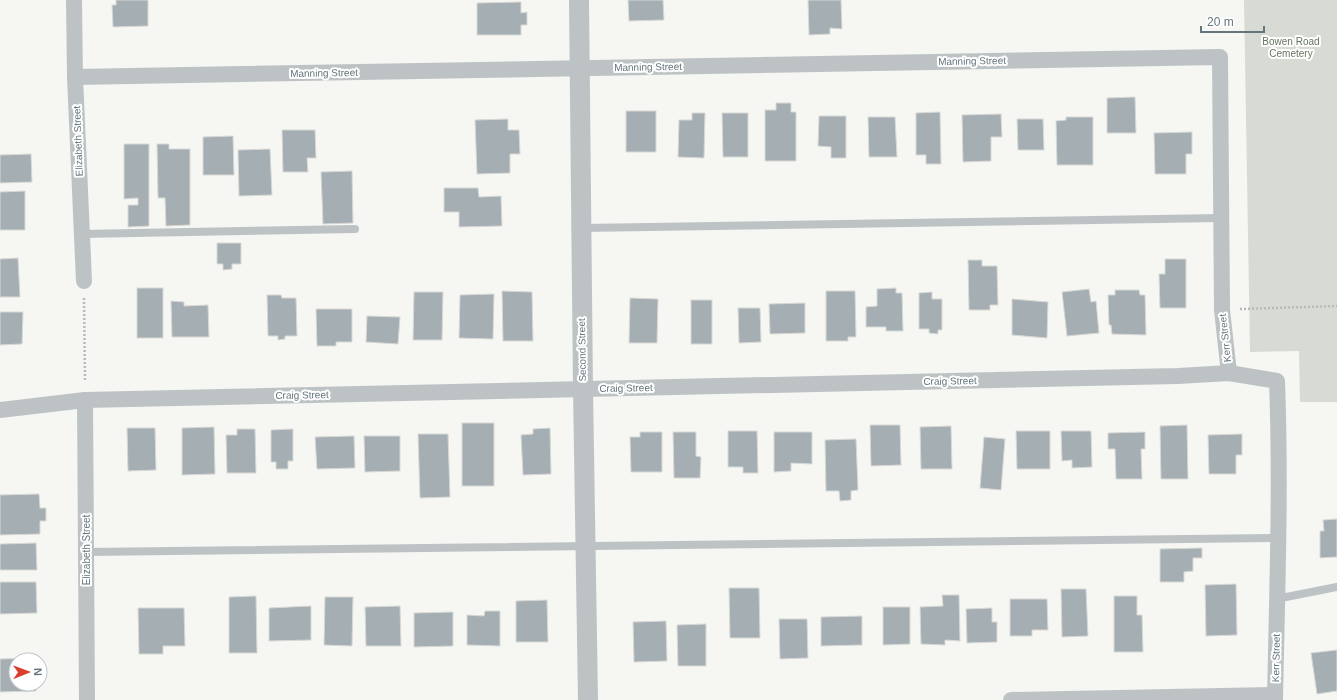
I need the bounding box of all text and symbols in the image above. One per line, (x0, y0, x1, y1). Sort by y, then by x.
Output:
scale bar (1201, 8, 1264, 34)
text: 20 m (1207, 15, 1234, 29)
park label: Bowen Road Cemetery (1262, 36, 1320, 59)
street label: Manning Street (938, 55, 1006, 67)
street label: Manning Street (614, 61, 682, 73)
street label: Manning Street (290, 67, 358, 79)
street label: Elizabeth Street (71, 105, 85, 176)
street label: Kerr Street (1217, 313, 1233, 363)
street label: Second Street (576, 318, 588, 382)
street label: Craig Street (923, 375, 977, 387)
street label: Craig Street (599, 382, 653, 394)
street label: Craig Street (275, 389, 329, 401)
street label: Elizabeth Street (81, 514, 92, 585)
street label: Kerr Street (1270, 634, 1282, 682)
north arrow (8, 652, 48, 692)
text: N (32, 668, 44, 676)

